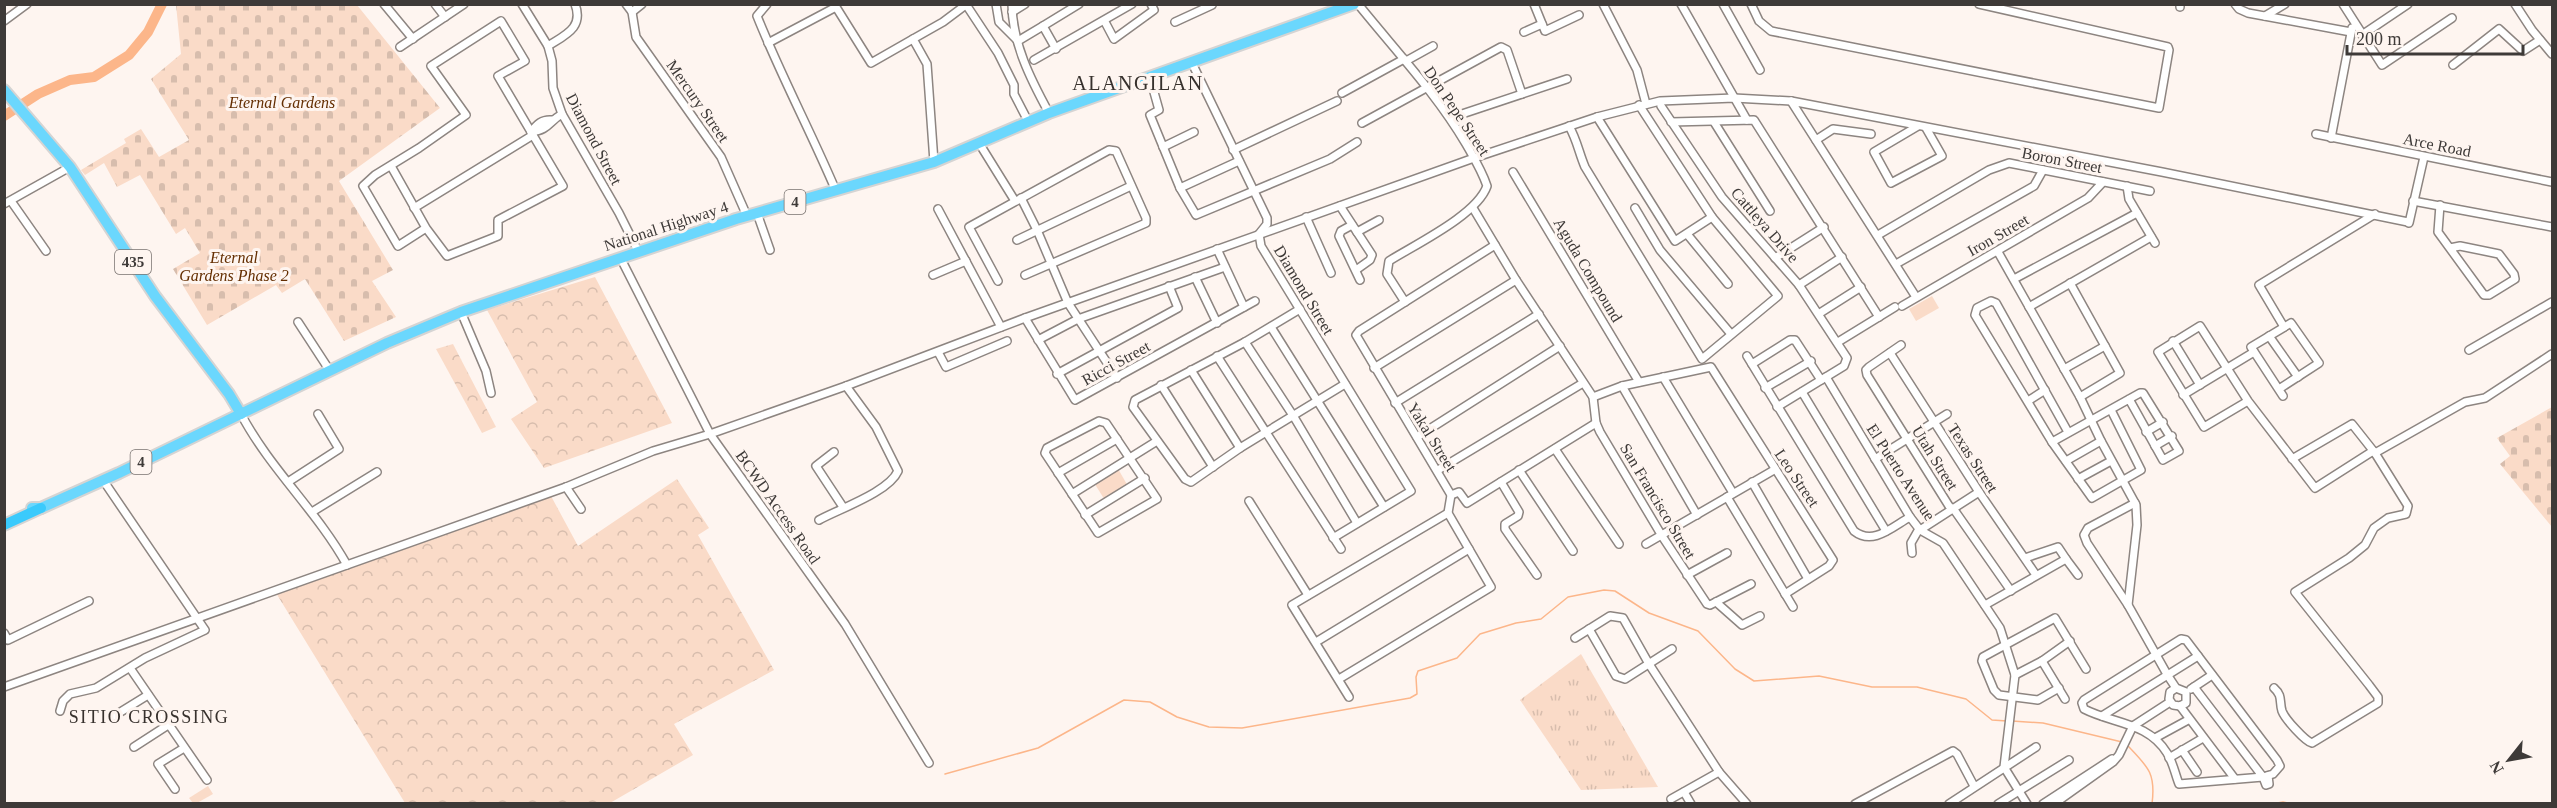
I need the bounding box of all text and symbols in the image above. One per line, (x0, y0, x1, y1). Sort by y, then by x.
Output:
scale bar (2347, 18, 2522, 56)
text: 200 m (2356, 29, 2402, 49)
street label: Mercury Street (663, 57, 733, 146)
street label: Don Pepe Street (1420, 63, 1493, 160)
district label: ALANGILAN (1072, 72, 1204, 94)
street label: Diamond Street (563, 90, 625, 188)
park label: Eternal Gardens (228, 94, 335, 111)
street label: Arce Road (2402, 130, 2472, 160)
street label: Boron Street (2020, 144, 2104, 176)
street label: Cattleya Drive (1727, 184, 1802, 267)
road number: 4 (784, 190, 806, 214)
street label: National Highway 4 (602, 198, 731, 255)
street label: Iron Street (1964, 210, 2032, 259)
street label: Aguda Compound (1550, 215, 1626, 325)
street label: Diamond Street (1271, 242, 1338, 338)
park label: Eternal Gardens Phase 2 (179, 249, 289, 284)
road number: 435 (115, 250, 151, 274)
street label: Ricci Street (1079, 337, 1153, 389)
street label: Yakal Street (1404, 399, 1460, 475)
street label: Texas Street (1945, 420, 2002, 496)
street label: El Puerto Avenue (1863, 421, 1939, 523)
street label: Utah Street (1909, 423, 1962, 494)
street label: San Francisco Street (1617, 440, 1699, 562)
street label: Leo Street (1771, 446, 1823, 511)
street label: BCWD Access Road (733, 447, 823, 567)
road number: 4 (130, 450, 152, 474)
district label: SITIO CROSSING (69, 707, 229, 727)
north arrow (2479, 730, 2539, 790)
text: N (2486, 758, 2507, 777)

